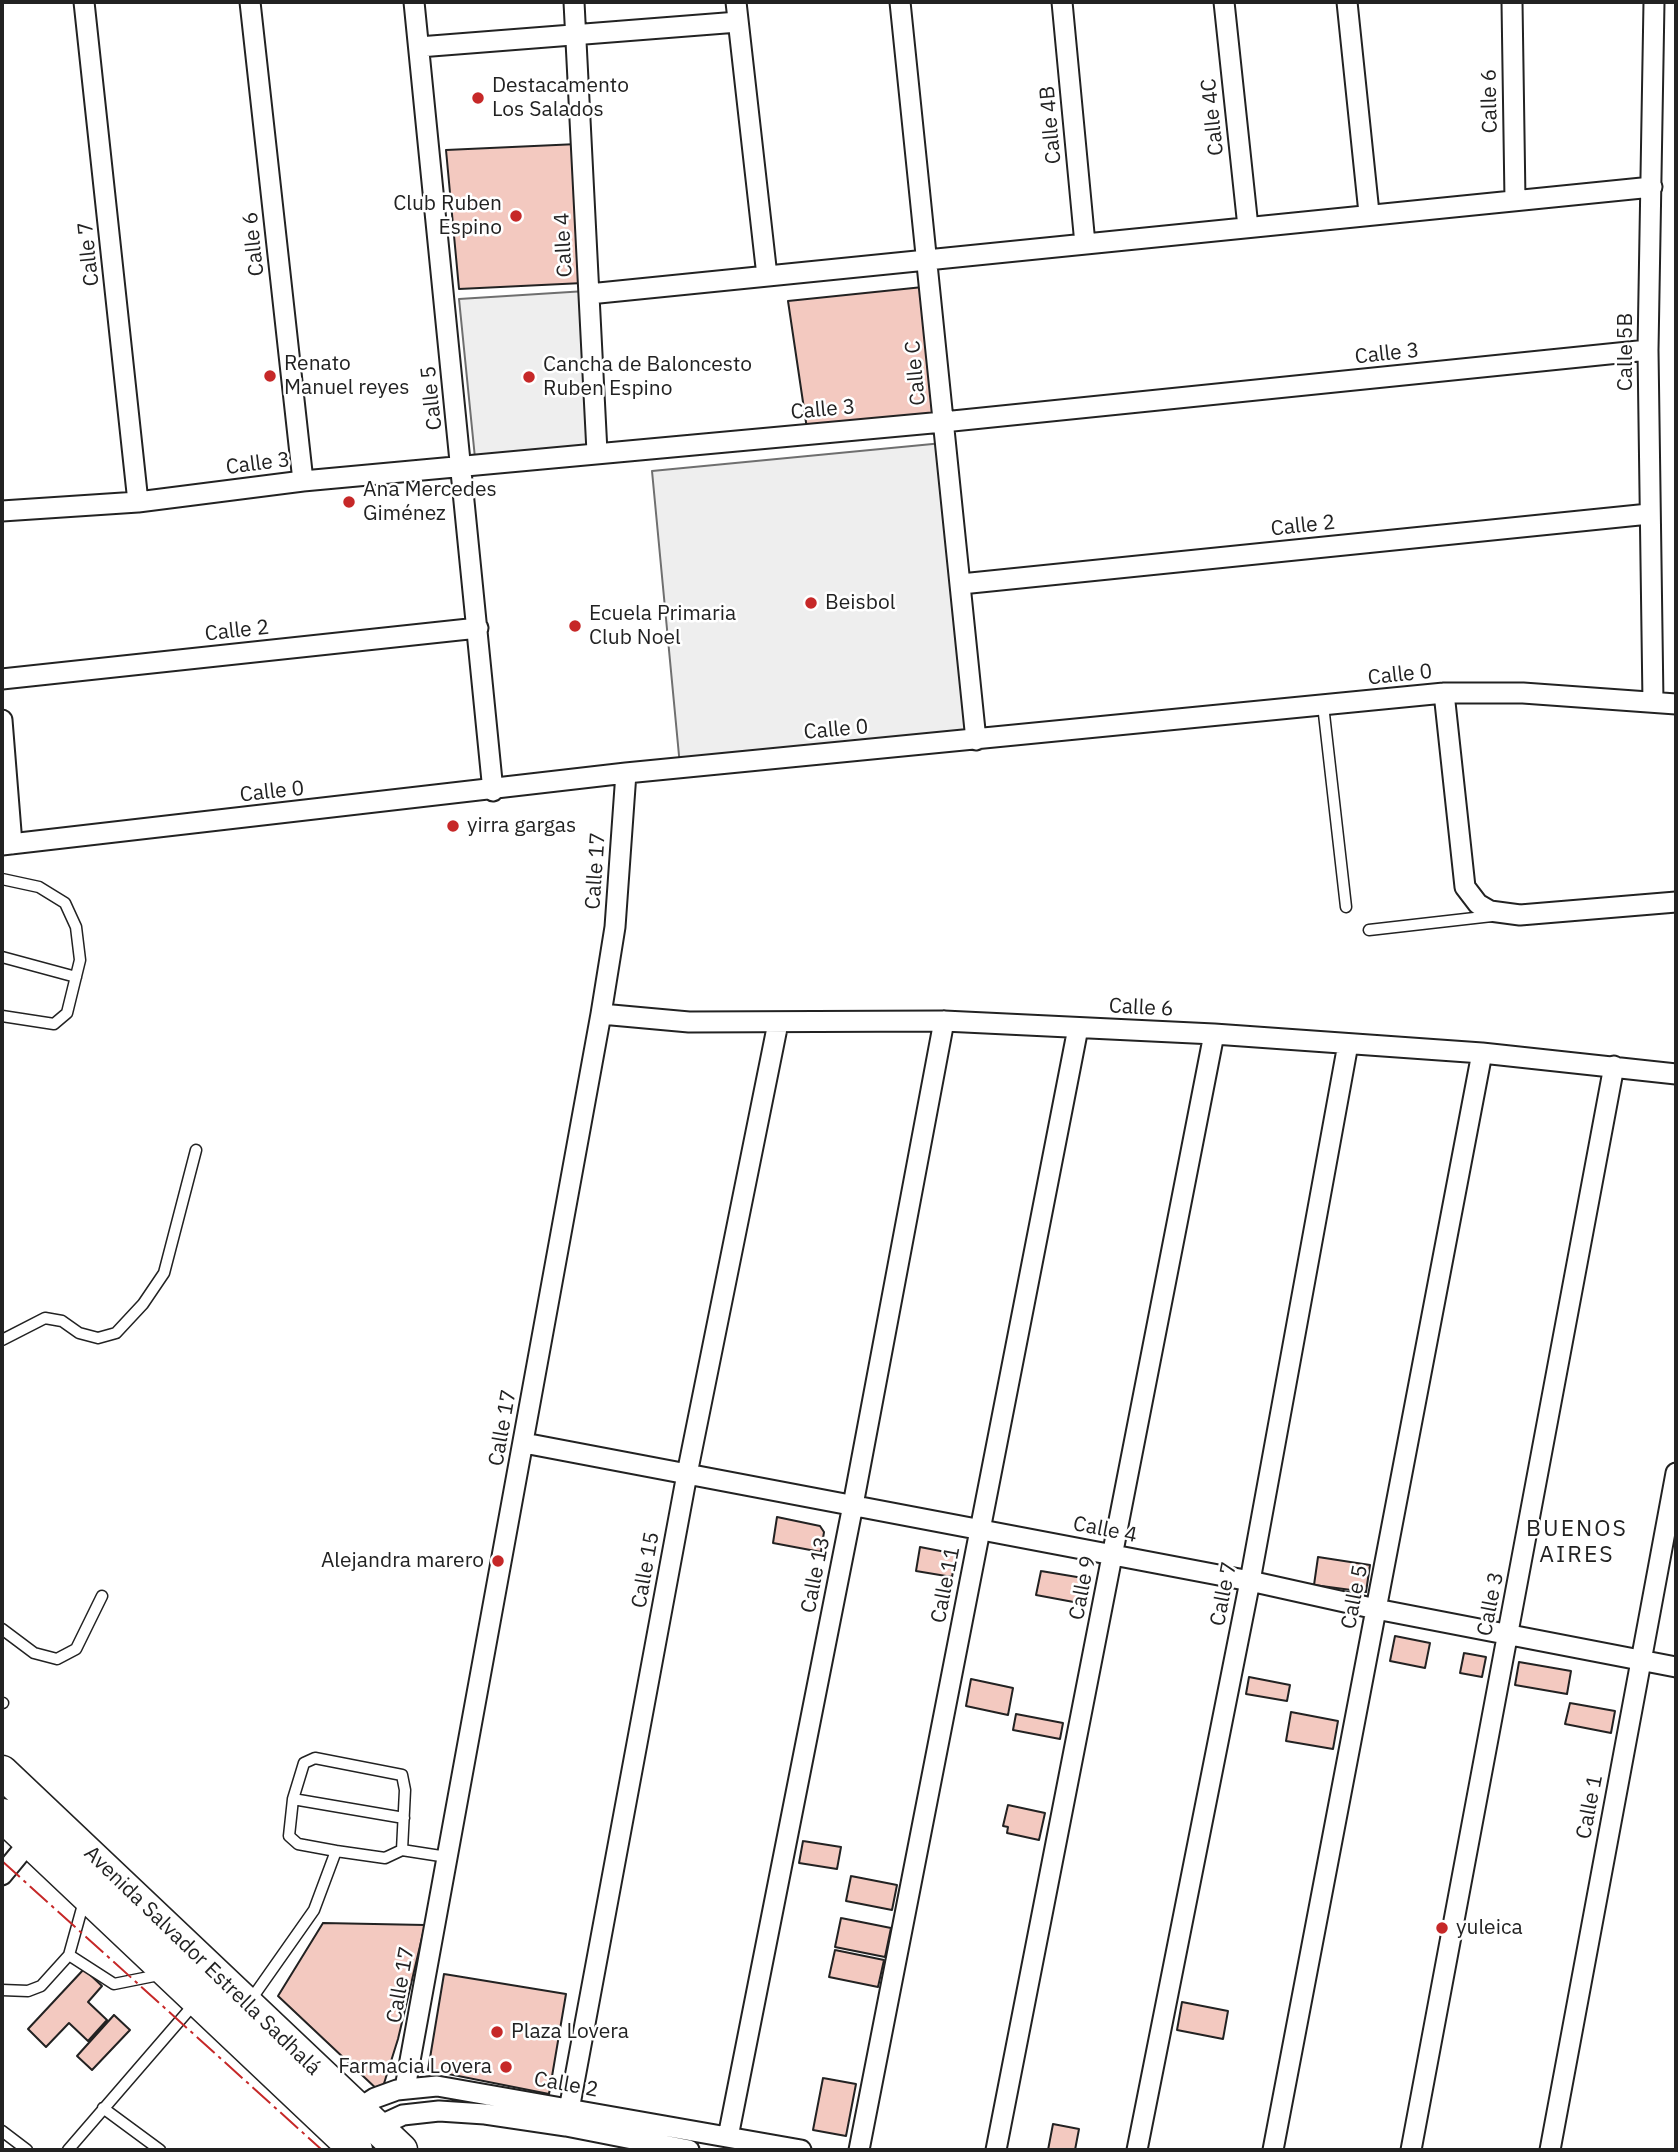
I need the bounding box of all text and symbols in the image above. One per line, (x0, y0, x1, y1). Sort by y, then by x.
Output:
street label: Calle 6 (1477, 68, 1503, 134)
place label: Destacamento Los Salados (492, 73, 629, 123)
street label: Calle 4C (1196, 77, 1230, 157)
street label: Calle 4B (1035, 85, 1067, 165)
marker: Destacamento Los Salados (470, 90, 486, 106)
place label: Club Ruben Espino (393, 191, 502, 241)
marker: Club Ruben Espino (508, 208, 524, 224)
street label: Calle 6 (238, 211, 270, 277)
street label: Calle 4 (550, 212, 578, 278)
street label: Calle 7 (73, 221, 105, 287)
street label: Calle 5B (1613, 313, 1639, 391)
street label: Calle 3 (1354, 338, 1420, 370)
street label: Calle C (901, 339, 931, 407)
place label: Renato Manuel reyes (284, 351, 409, 401)
place label: Cancha de Baloncesto Ruben Espino (543, 352, 752, 402)
street label: Calle 5 (416, 365, 448, 431)
marker: Renato Manuel reyes (262, 368, 278, 384)
marker: Cancha de Baloncesto Ruben Espino (521, 369, 537, 385)
street label: Calle 3 (790, 395, 856, 425)
street label: Calle 3 (224, 448, 292, 480)
place label: Ana Mercedes Giménez (363, 477, 497, 527)
marker: Ana Mercedes Giménez (341, 494, 357, 510)
street label: Calle 2 (1270, 510, 1336, 542)
place label: Beisbol (825, 590, 895, 616)
marker: Beisbol (803, 595, 819, 611)
place label: Ecuela Primaria Club Noel (589, 601, 736, 651)
street label: Calle 2 (204, 615, 270, 647)
marker: Ecuela Primaria Club Noel (567, 618, 583, 634)
street label: Calle 0 (1367, 659, 1433, 691)
street label: Calle 0 (803, 715, 869, 745)
street label: Calle 0 (239, 776, 305, 808)
place label: yirra gargas (467, 813, 576, 839)
marker: yirra gargas (445, 818, 461, 834)
street label: Calle 17 (581, 832, 611, 910)
street label: Calle 6 (1108, 994, 1174, 1022)
street label: Calle 17 (484, 1388, 522, 1468)
street label: Calle 4 (1071, 1511, 1139, 1549)
district label: BUENOS AIRES (1527, 1515, 1627, 1569)
street label: Calle 15 (627, 1530, 665, 1610)
street label: Calle 13 (796, 1535, 836, 1615)
street label: Calle 11 (926, 1545, 966, 1625)
place label: Alejandra marero (321, 1548, 484, 1574)
marker: Alejandra marero (490, 1553, 506, 1569)
street label: Calle 9 (1064, 1554, 1102, 1622)
street label: Calle 7 (1205, 1560, 1243, 1628)
street label: Calle 5 (1336, 1563, 1374, 1631)
street label: Calle 3 (1472, 1570, 1510, 1638)
street label: Calle 1 (1571, 1773, 1609, 1841)
street label: Avenida Salvador Estrella Sadhalá (78, 1841, 326, 2081)
place label: yuleica (1456, 1915, 1523, 1941)
marker: yuleica (1434, 1920, 1450, 1936)
street label: Calle 17 (382, 1945, 420, 2025)
place label: Plaza Lovera (511, 2019, 629, 2045)
marker: Plaza Lovera (489, 2024, 505, 2040)
place label: Farmacia Lovera (338, 2054, 492, 2080)
marker: Farmacia Lovera (498, 2059, 514, 2075)
street label: Calle 2 (532, 2067, 600, 2103)

